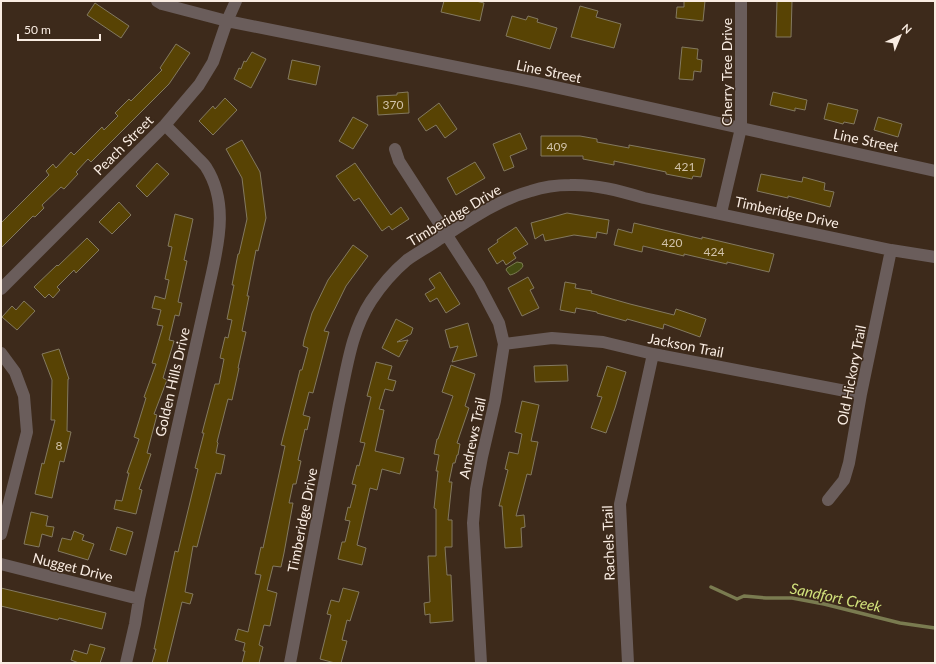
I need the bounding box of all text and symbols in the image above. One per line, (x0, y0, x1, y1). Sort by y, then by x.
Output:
scale bar (18, 16, 100, 42)
north arrow (880, 16, 920, 56)
street label: Cherry Tree Drive (718, 18, 735, 126)
text: N (900, 21, 915, 36)
text: 50 m (24, 22, 51, 37)
street label: Line Street (515, 56, 583, 86)
house number: 370 (383, 97, 403, 112)
street label: Peach Street (90, 112, 156, 178)
street label: Line Street (832, 125, 900, 155)
house number: 409 (547, 139, 567, 154)
house number: 421 (675, 159, 695, 174)
street label: Timberidge Drive (404, 180, 504, 250)
street label: Timberidge Drive (733, 193, 841, 231)
house number: 420 (662, 235, 682, 250)
house number: 424 (704, 244, 724, 259)
street label: Old Hickory Trail (833, 324, 869, 426)
street label: Golden Hills Drive (151, 326, 193, 438)
street label: Jackson Trail (647, 329, 725, 361)
street label: Andrews Trail (455, 396, 489, 480)
house number: 8 (56, 438, 63, 453)
street label: Timberidge Drive (284, 466, 320, 574)
street label: Rachels Trail (598, 505, 618, 581)
street label: Nugget Drive (31, 549, 115, 585)
water label: Sandfort Creek (789, 579, 884, 616)

